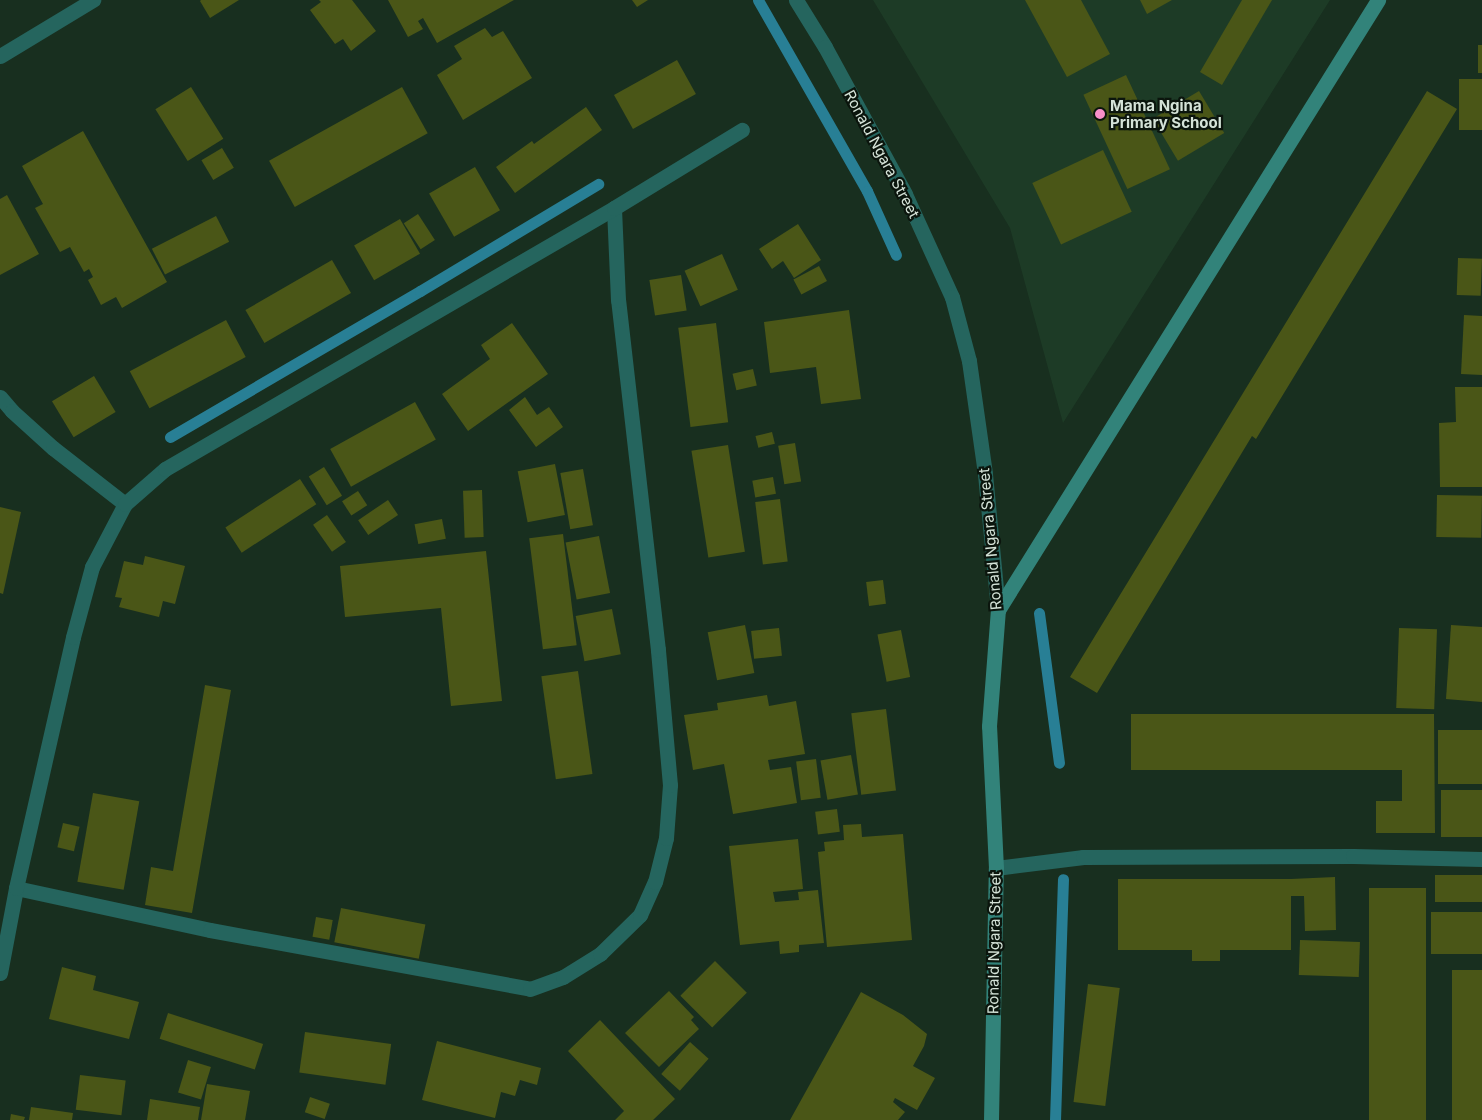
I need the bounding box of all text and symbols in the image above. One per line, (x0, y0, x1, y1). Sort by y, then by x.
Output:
street label: Ronald Ngara Street (841, 87, 923, 221)
place label: Mama Ngina Primary School (1110, 96, 1222, 131)
marker: Mama Ngina Primary School (1094, 108, 1106, 120)
street label: Ronald Ngara Street (975, 467, 1005, 611)
street label: Ronald Ngara Street (984, 872, 1004, 1014)

